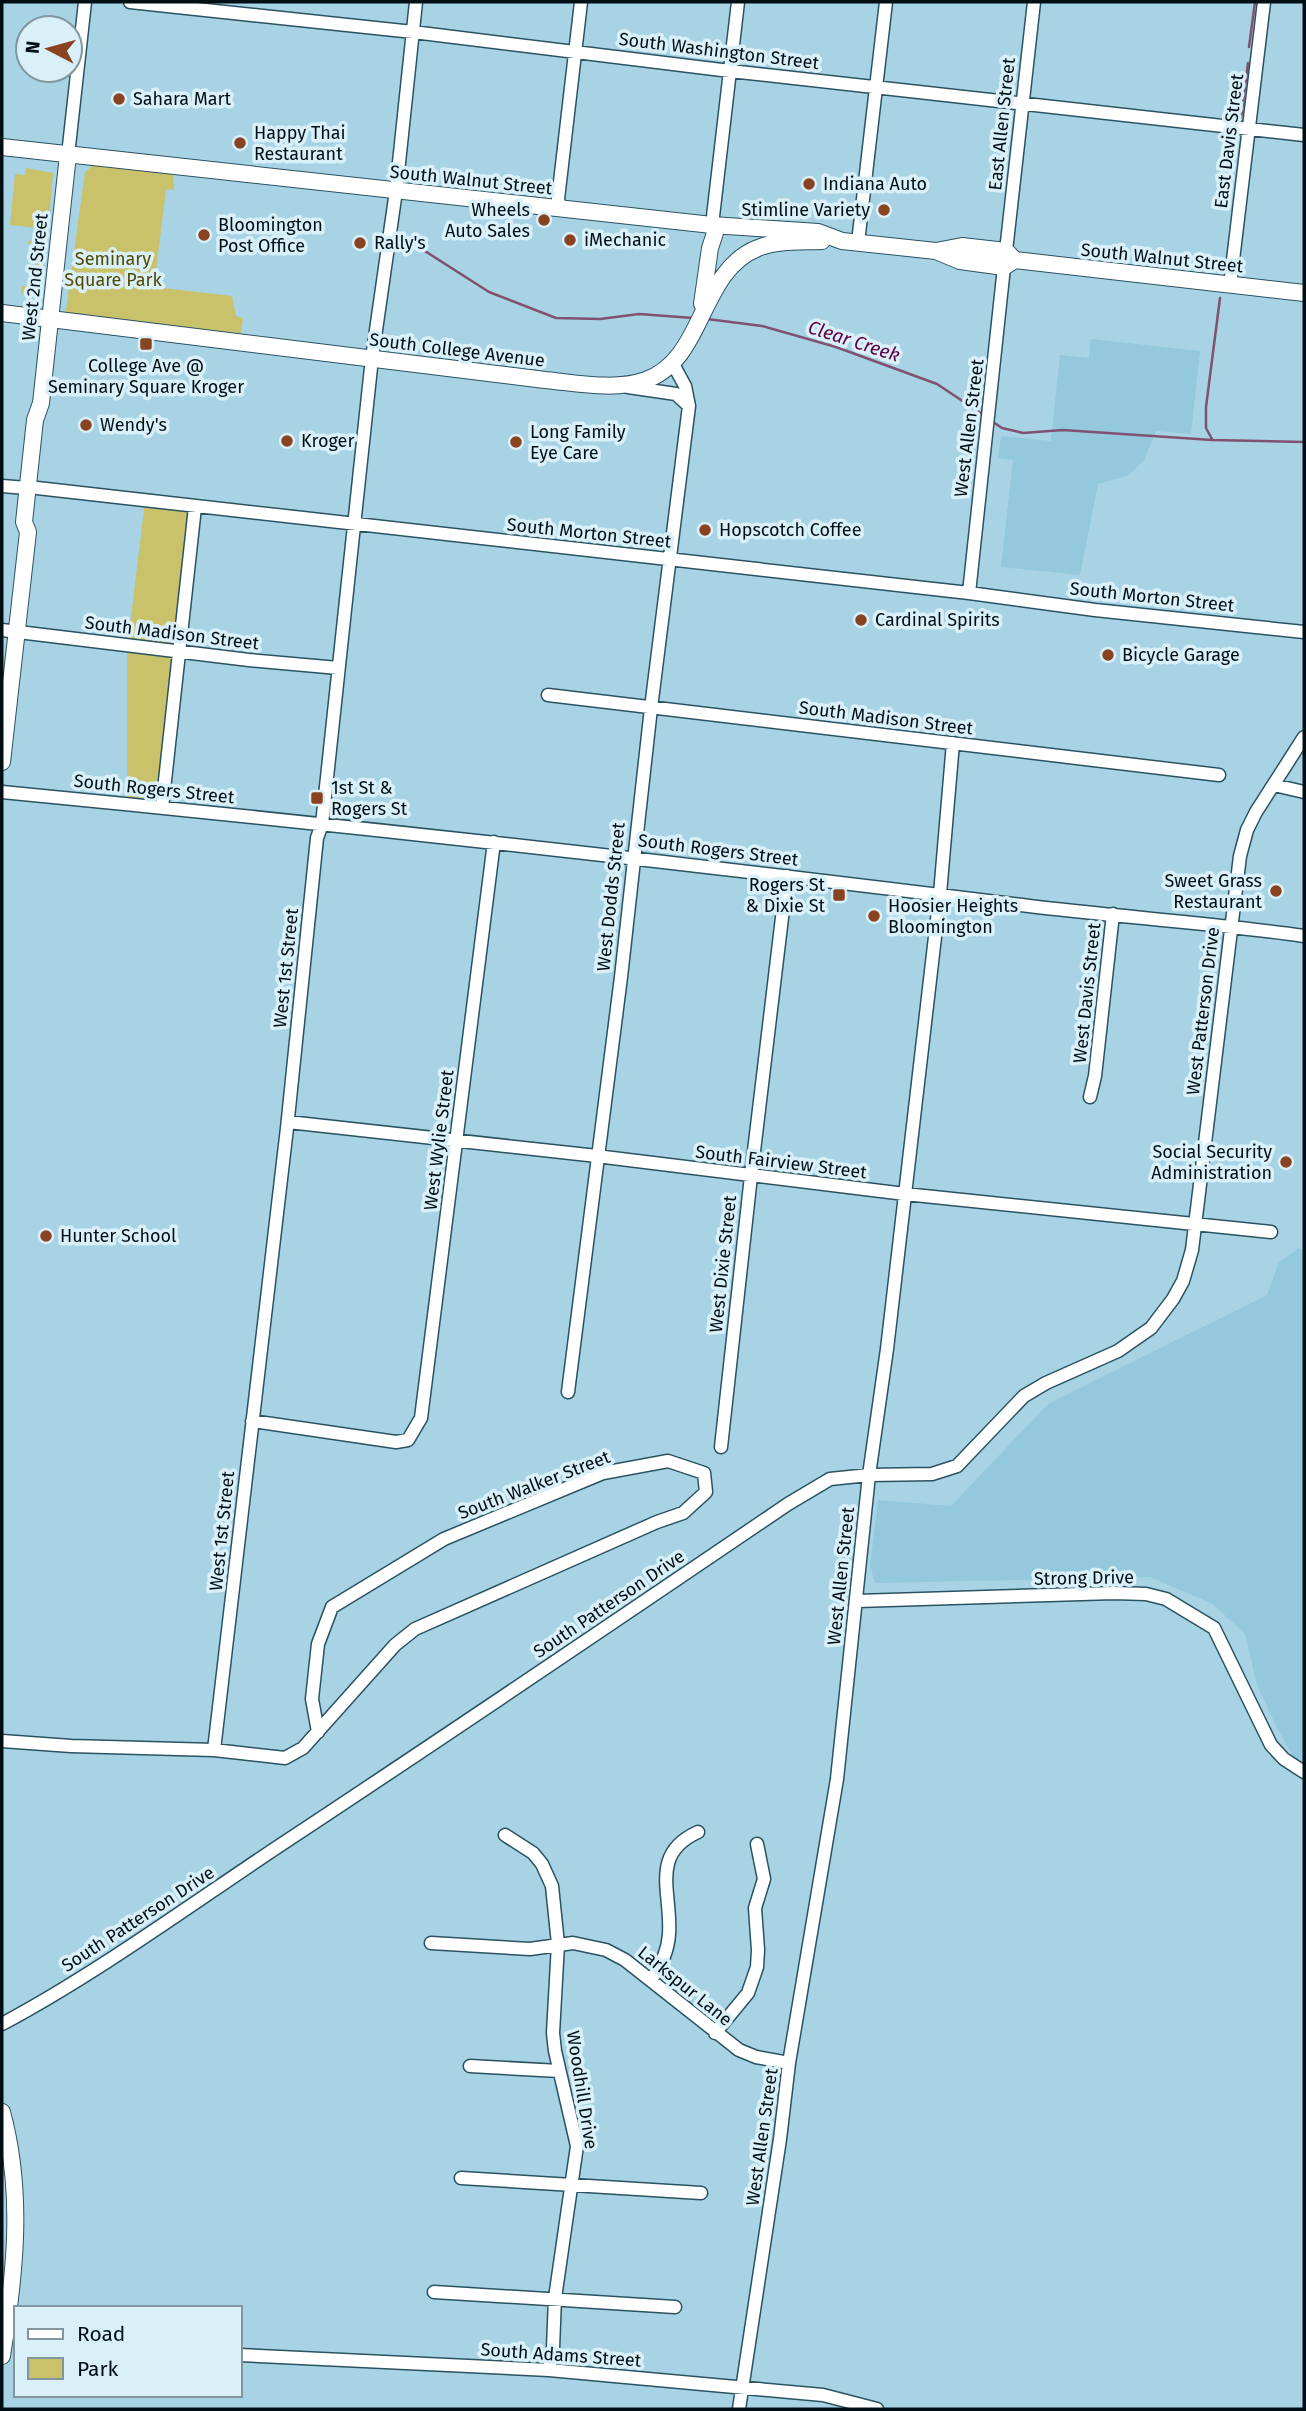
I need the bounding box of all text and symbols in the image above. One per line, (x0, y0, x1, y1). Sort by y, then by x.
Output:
north arrow (14, 14, 84, 84)
street label: South Washington Street (618, 28, 821, 74)
text: N (20, 40, 45, 55)
street label: East Allen Street (984, 56, 1020, 192)
street label: East Davis Street (1210, 72, 1248, 210)
place label: Sahara Mart (133, 88, 232, 110)
marker: Sahara Mart (111, 91, 127, 107)
place label: Happy Thai Restaurant (254, 122, 346, 165)
marker: Happy Thai Restaurant (232, 135, 248, 151)
street label: South Walnut Street (389, 161, 554, 200)
place label: Indiana Auto (823, 173, 927, 195)
marker: Indiana Auto (801, 176, 817, 192)
place label: Wheels Auto Sales (445, 199, 530, 242)
place label: Stimline Variety (742, 199, 870, 221)
marker: Stimline Variety (876, 202, 892, 218)
street label: West 2nd Street (17, 212, 53, 342)
marker: Wheels Auto Sales (536, 212, 552, 228)
place label: Bloomington Post Office (218, 214, 323, 257)
marker: Bloomington Post Office (196, 227, 212, 243)
place label: iMechanic (584, 229, 666, 251)
place label: Rally's (374, 232, 426, 254)
marker: iMechanic (562, 232, 578, 248)
marker: Rally's (352, 235, 368, 251)
street label: South Walnut Street (1080, 239, 1245, 278)
park label: Seminary Square Park (64, 248, 162, 291)
water label: Clear Creek (805, 315, 903, 367)
street label: South College Avenue (368, 328, 546, 372)
marker: College Ave @ Seminary Square Kroger (138, 336, 154, 352)
place label: College Ave @ Seminary Square Kroger (48, 355, 244, 398)
street label: West Allen Street (950, 357, 988, 498)
place label: Wendy's (100, 414, 167, 436)
marker: Wendy's (78, 417, 94, 433)
place label: Long Family Eye Care (530, 421, 626, 464)
place label: Kroger (301, 430, 354, 452)
marker: Kroger (279, 433, 295, 449)
marker: Long Family Eye Care (508, 434, 524, 450)
street label: South Morton Street (506, 513, 673, 553)
place label: Hopscotch Coffee (719, 519, 862, 541)
marker: Hopscotch Coffee (697, 522, 713, 538)
street label: South Morton Street (1069, 577, 1236, 617)
place label: Cardinal Spirits (875, 609, 1000, 631)
street label: South Madison Street (84, 611, 261, 655)
marker: Cardinal Spirits (853, 612, 869, 628)
place label: Bicycle Garage (1122, 644, 1240, 666)
marker: Bicycle Garage (1100, 647, 1116, 663)
street label: South Madison Street (798, 696, 975, 740)
street label: South Rogers Street (73, 770, 236, 808)
place label: 1st St & Rogers St (331, 777, 408, 820)
marker: 1st St & Rogers St (309, 790, 325, 806)
street label: West Dodds Street (592, 821, 630, 973)
street label: South Rogers Street (637, 829, 800, 871)
place label: Sweet Grass Restaurant (1164, 870, 1262, 913)
place label: Rogers St & Dixie St (746, 874, 825, 917)
marker: Sweet Grass Restaurant (1268, 883, 1284, 899)
marker: Rogers St & Dixie St (831, 887, 847, 903)
place label: Hoosier Heights Bloomington (888, 895, 1018, 938)
street label: West 1st Street (269, 906, 303, 1029)
marker: Hoosier Heights Bloomington (866, 908, 882, 924)
street label: West Davis Street (1069, 921, 1105, 1064)
street label: West Patterson Drive (1182, 926, 1224, 1096)
street label: West Wylie Street (419, 1068, 459, 1212)
street label: South Fairview Street (694, 1141, 868, 1183)
place label: Social Security Administration (1151, 1141, 1272, 1184)
marker: Social Security Administration (1278, 1154, 1294, 1170)
street label: West Dixie Street (705, 1194, 741, 1334)
place label: Hunter School (60, 1225, 176, 1247)
marker: Hunter School (38, 1228, 54, 1244)
street label: South Walker Street (455, 1446, 614, 1524)
street label: West 1st Street (205, 1469, 239, 1592)
street label: West Allen Street (823, 1505, 859, 1646)
street label: South Patterson Drive (529, 1545, 689, 1663)
street label: Strong Drive (1034, 1566, 1134, 1590)
street label: South Patterson Drive (58, 1861, 218, 1977)
street label: Larkspur Lane (633, 1941, 737, 2031)
street label: Woodhill Drive (562, 2029, 602, 2151)
street label: West Allen Street (741, 2066, 783, 2207)
legend (14, 2306, 242, 2397)
text: Road (77, 2321, 125, 2347)
street label: South Adams Street (480, 2338, 643, 2372)
text: Park (77, 2356, 119, 2382)

